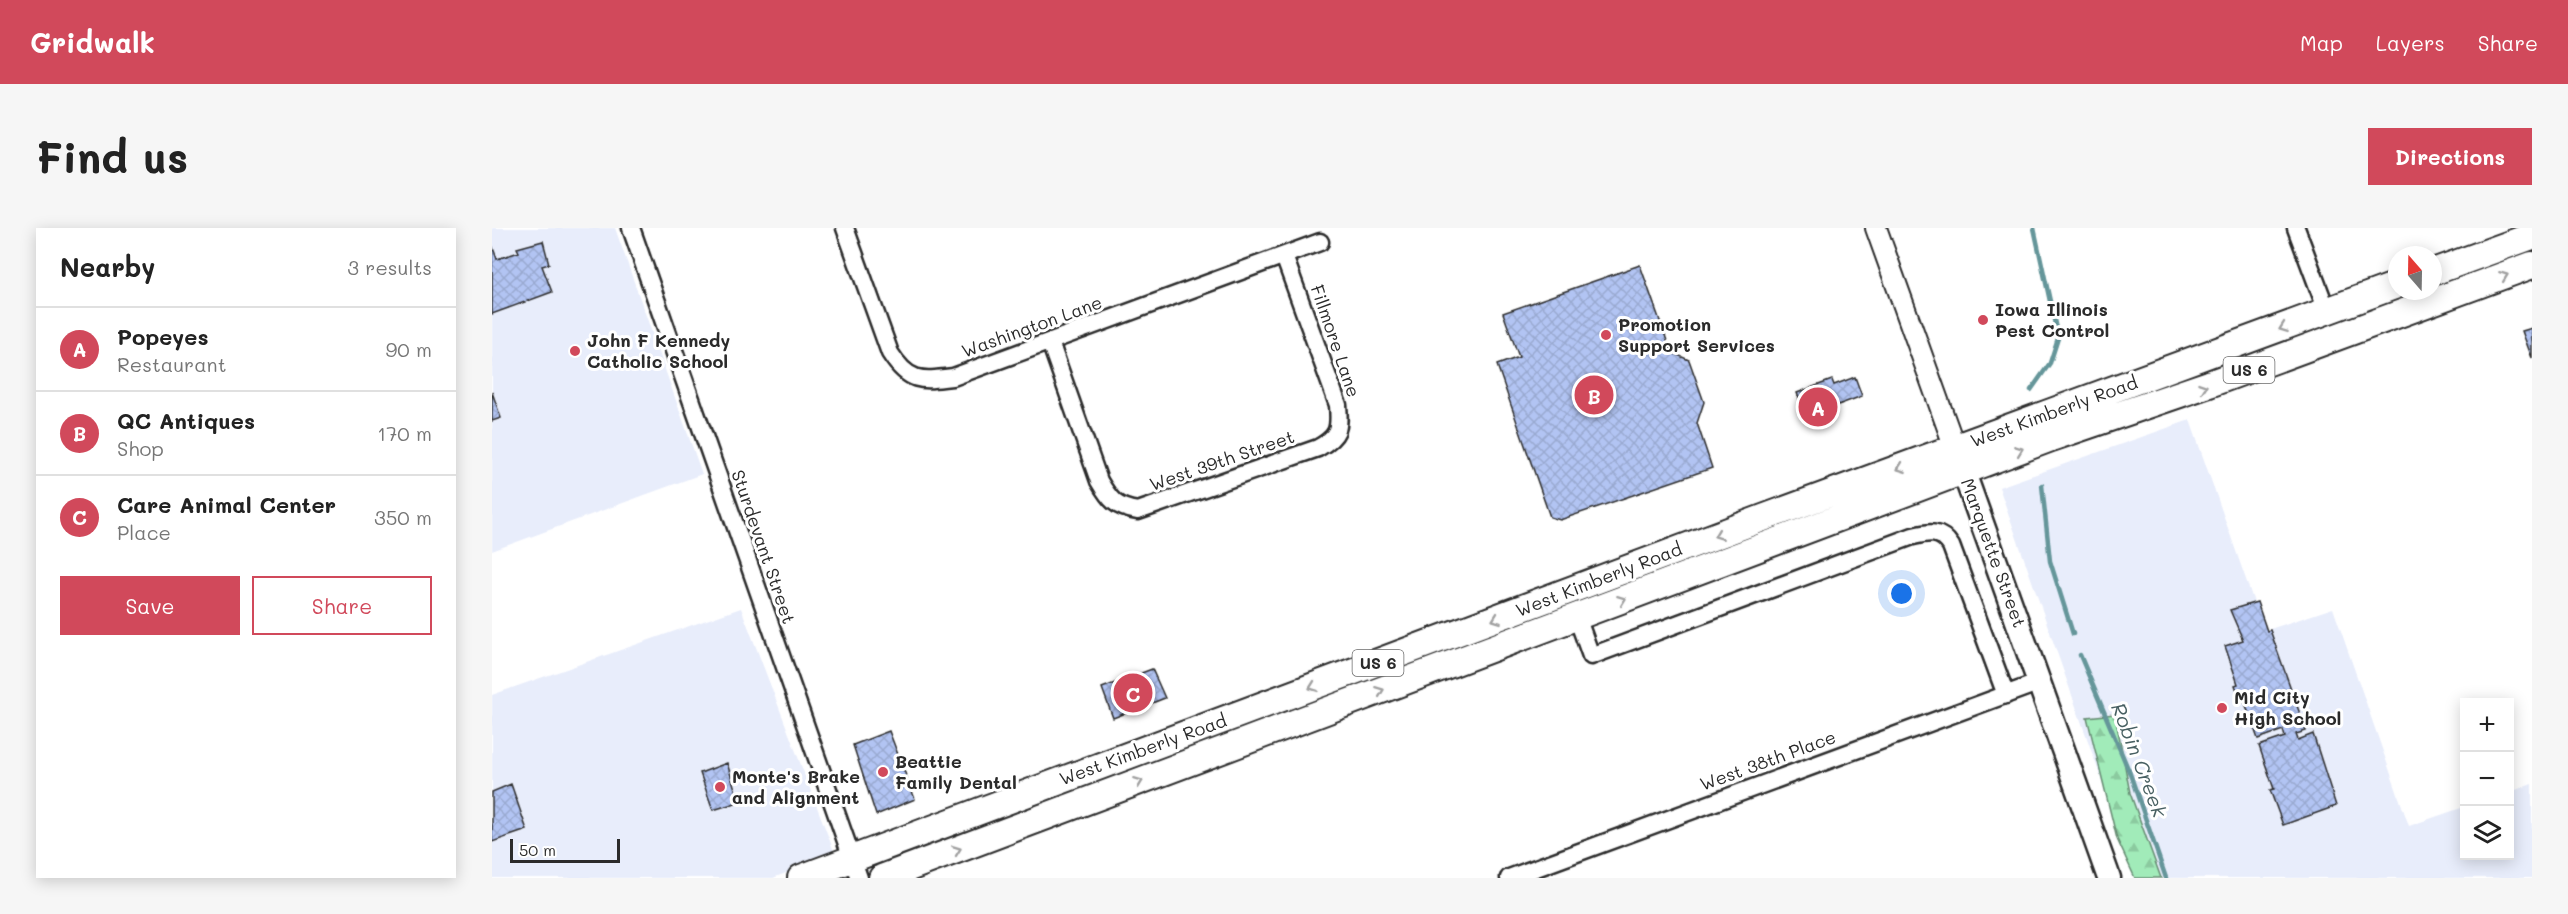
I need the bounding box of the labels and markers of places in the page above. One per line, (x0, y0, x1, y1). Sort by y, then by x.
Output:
place label: Iowa Illinois Pest Control (1995, 297, 2109, 342)
place label: Promotion Support Services (1618, 312, 1775, 357)
marker: Iowa Illinois Pest Control (1976, 313, 1990, 327)
place label: John F Kennedy Catholic School (587, 328, 730, 373)
marker: Promotion Support Services (1599, 328, 1613, 342)
marker: John F Kennedy Catholic School (568, 344, 582, 358)
pin: B (1574, 372, 1614, 418)
pin: A (1798, 384, 1838, 429)
pin: C (1114, 670, 1152, 716)
place label: Mid City High School (2234, 685, 2341, 730)
marker: Mid City High School (2215, 701, 2229, 715)
place label: Beattie Family Dental (895, 749, 1017, 794)
place label: Monte's Brake and Alignment (732, 764, 860, 809)
marker: Beattie Family Dental (876, 765, 890, 779)
marker: Monte's Brake and Alignment (713, 780, 727, 794)

